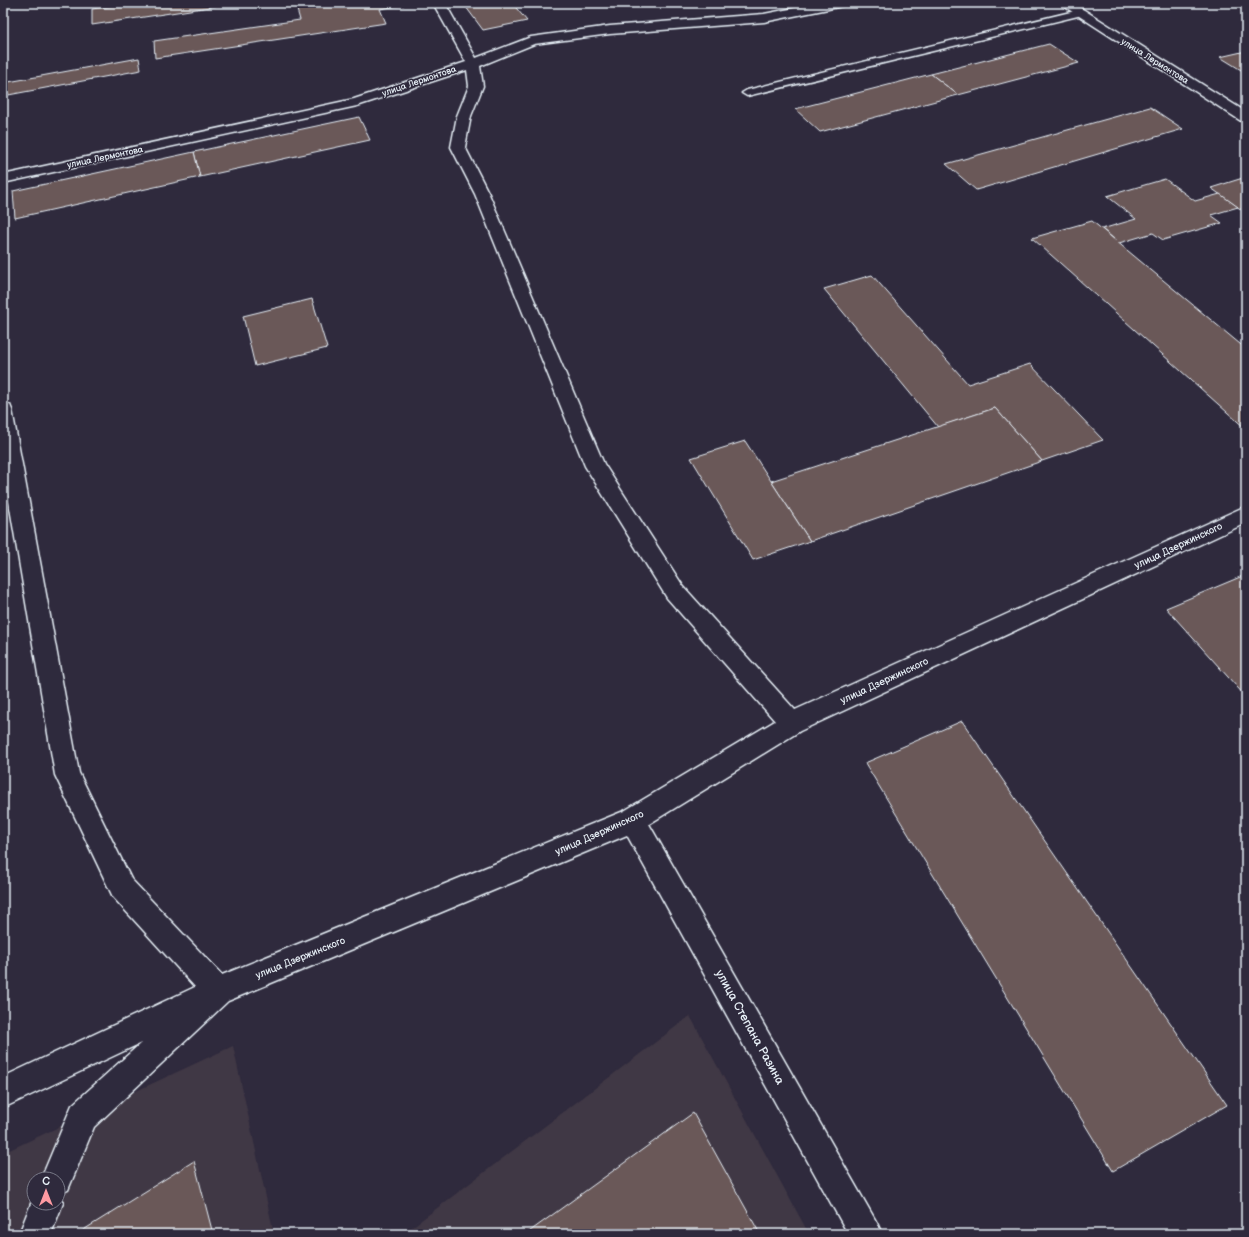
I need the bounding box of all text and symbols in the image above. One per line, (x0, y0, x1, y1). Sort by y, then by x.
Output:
street label: улица Лермонтова (1119, 36, 1191, 87)
street label: улица Лермонтова (381, 63, 458, 99)
street label: улица Лермонтова (66, 144, 145, 171)
street label: улица Дзержинского (1133, 520, 1224, 572)
street label: улица Дзержинского (839, 655, 930, 707)
street label: улица Дзержинского (553, 808, 646, 858)
street label: улица Дзержинского (254, 934, 347, 981)
street label: улица Степана Разина (712, 967, 787, 1087)
north arrow (26, 1171, 66, 1211)
text: С (42, 1175, 50, 1188)

